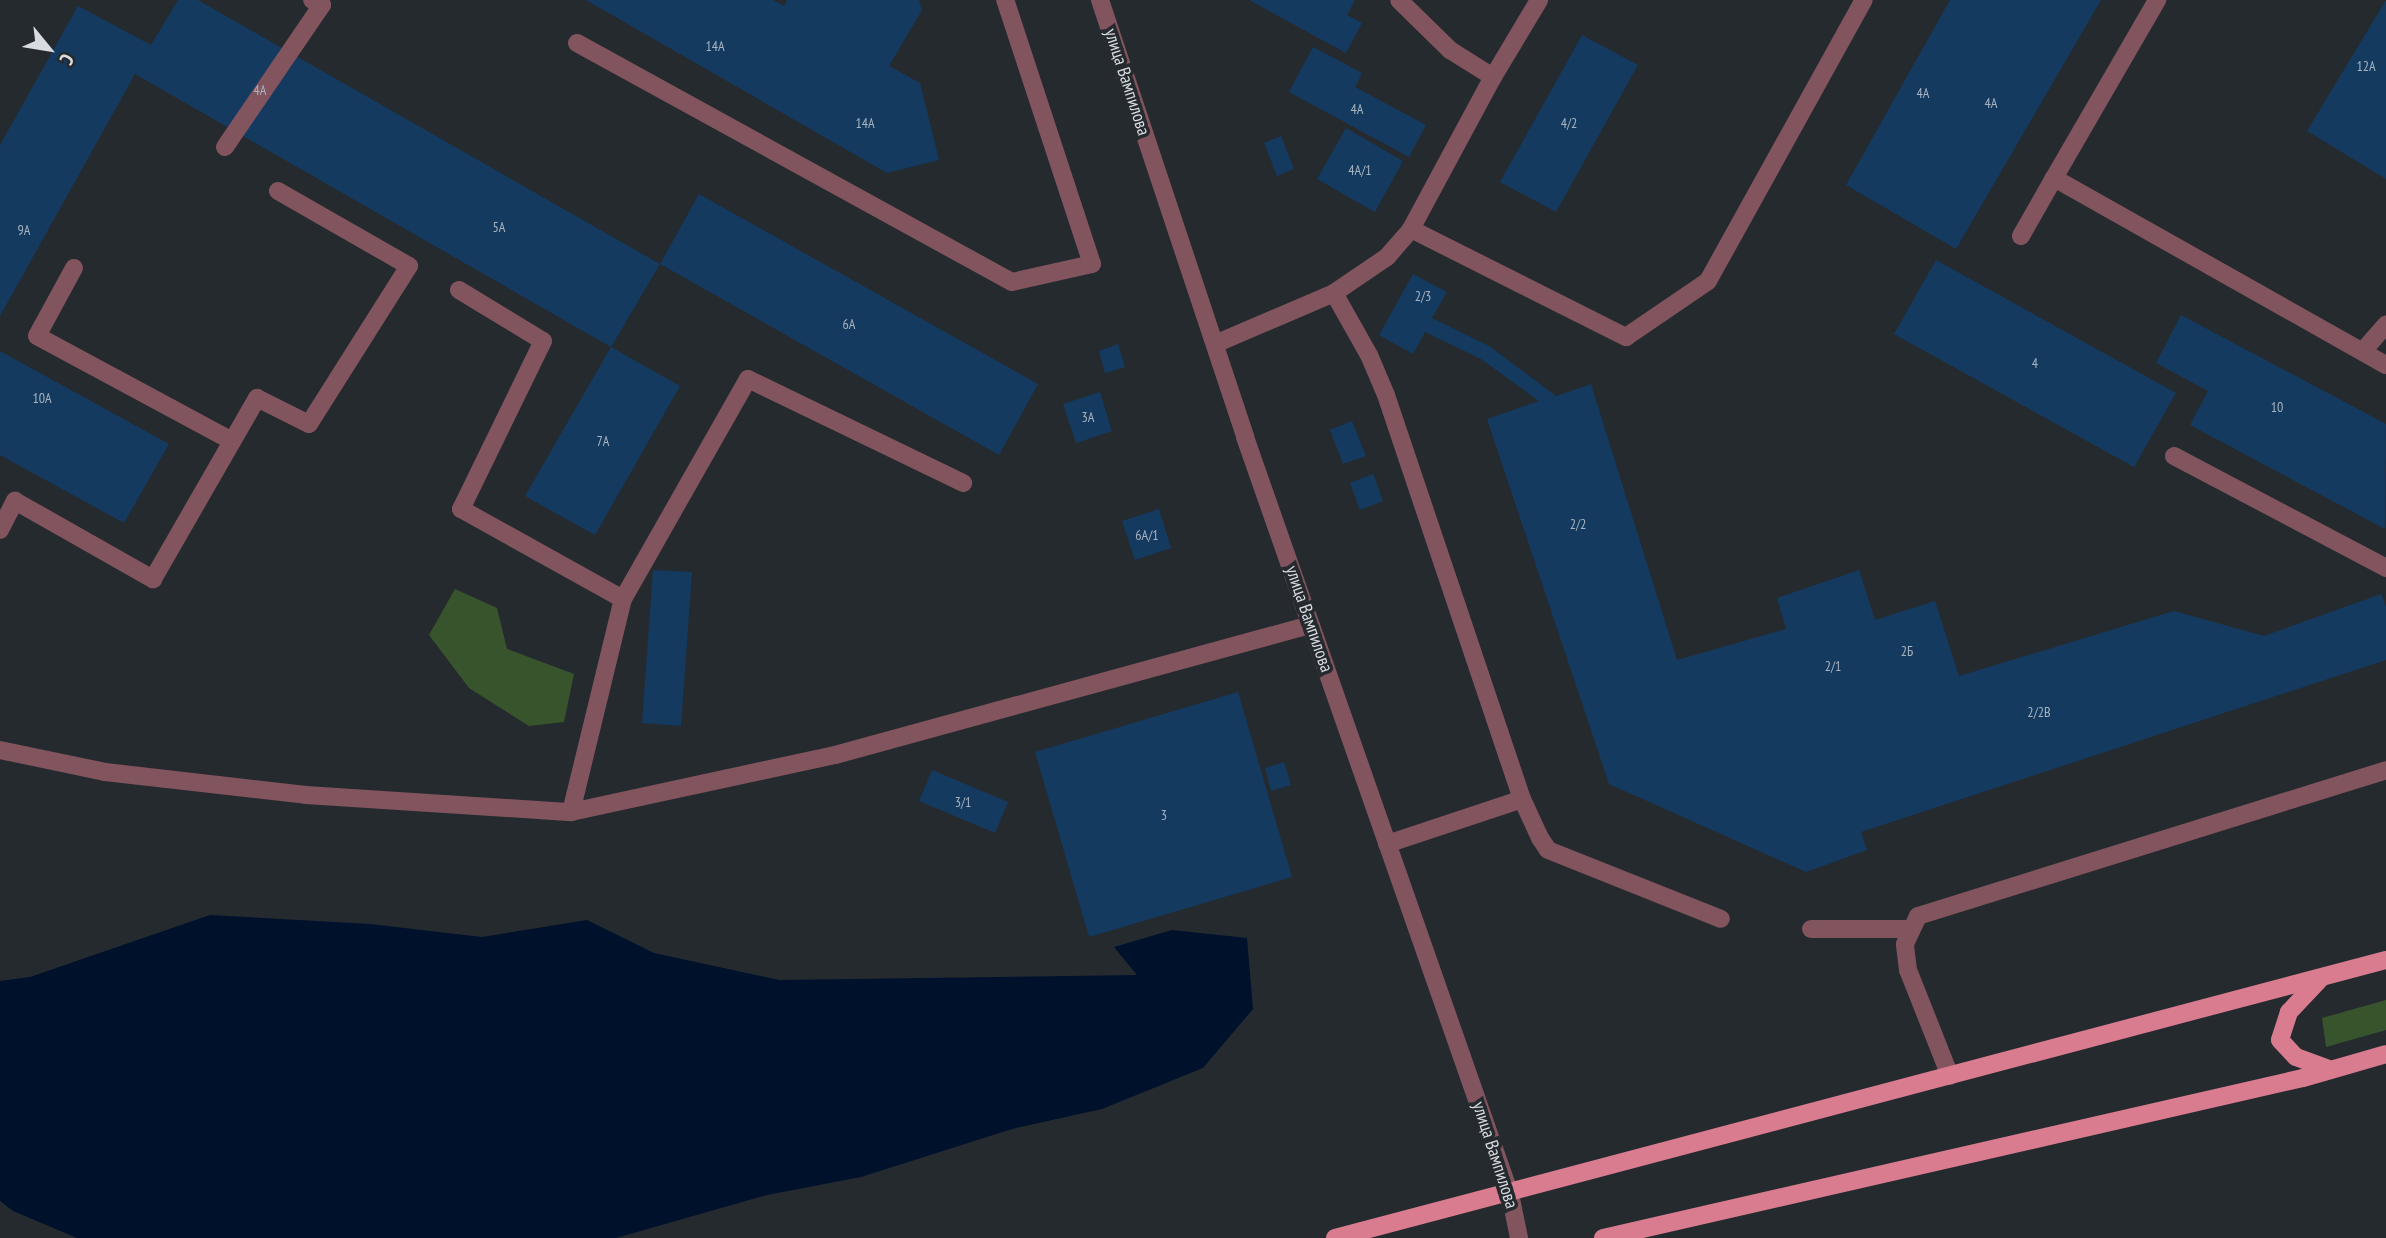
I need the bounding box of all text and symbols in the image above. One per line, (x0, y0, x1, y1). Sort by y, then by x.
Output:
north arrow (14, 14, 84, 84)
street label: улица Вампилова (1100, 26, 1154, 138)
house number: 14А (705, 38, 725, 54)
text: С (55, 50, 80, 69)
house number: 12А (2356, 58, 2376, 74)
house number: 4А (254, 82, 266, 98)
house number: 4А (1917, 85, 1929, 101)
house number: 4А (1985, 95, 1997, 111)
house number: 4А (1351, 101, 1363, 117)
house number: 14А (855, 115, 875, 131)
house number: 4/2 (1561, 115, 1577, 131)
house number: 4А/1 (1348, 162, 1372, 178)
house number: 5А (493, 219, 505, 235)
house number: 9А (18, 222, 30, 238)
house number: 2/3 (1415, 288, 1431, 304)
house number: 6А (843, 316, 855, 332)
house number: 4 (2032, 355, 2038, 371)
house number: 10А (32, 390, 52, 406)
house number: 10 (2271, 399, 2283, 415)
house number: 3А (1082, 409, 1094, 425)
house number: 7А (597, 433, 609, 449)
house number: 2/2 (1570, 516, 1586, 532)
house number: 6А/1 (1135, 527, 1159, 543)
street label: улица Вампилова (1281, 563, 1337, 675)
house number: 2Б (1901, 643, 1913, 659)
house number: 2/1 (1825, 658, 1841, 674)
house number: 2/2В (2027, 704, 2051, 720)
house number: 3/1 (955, 794, 971, 810)
house number: 3 (1161, 807, 1167, 823)
street label: улица Вампилова (1468, 1099, 1522, 1211)

